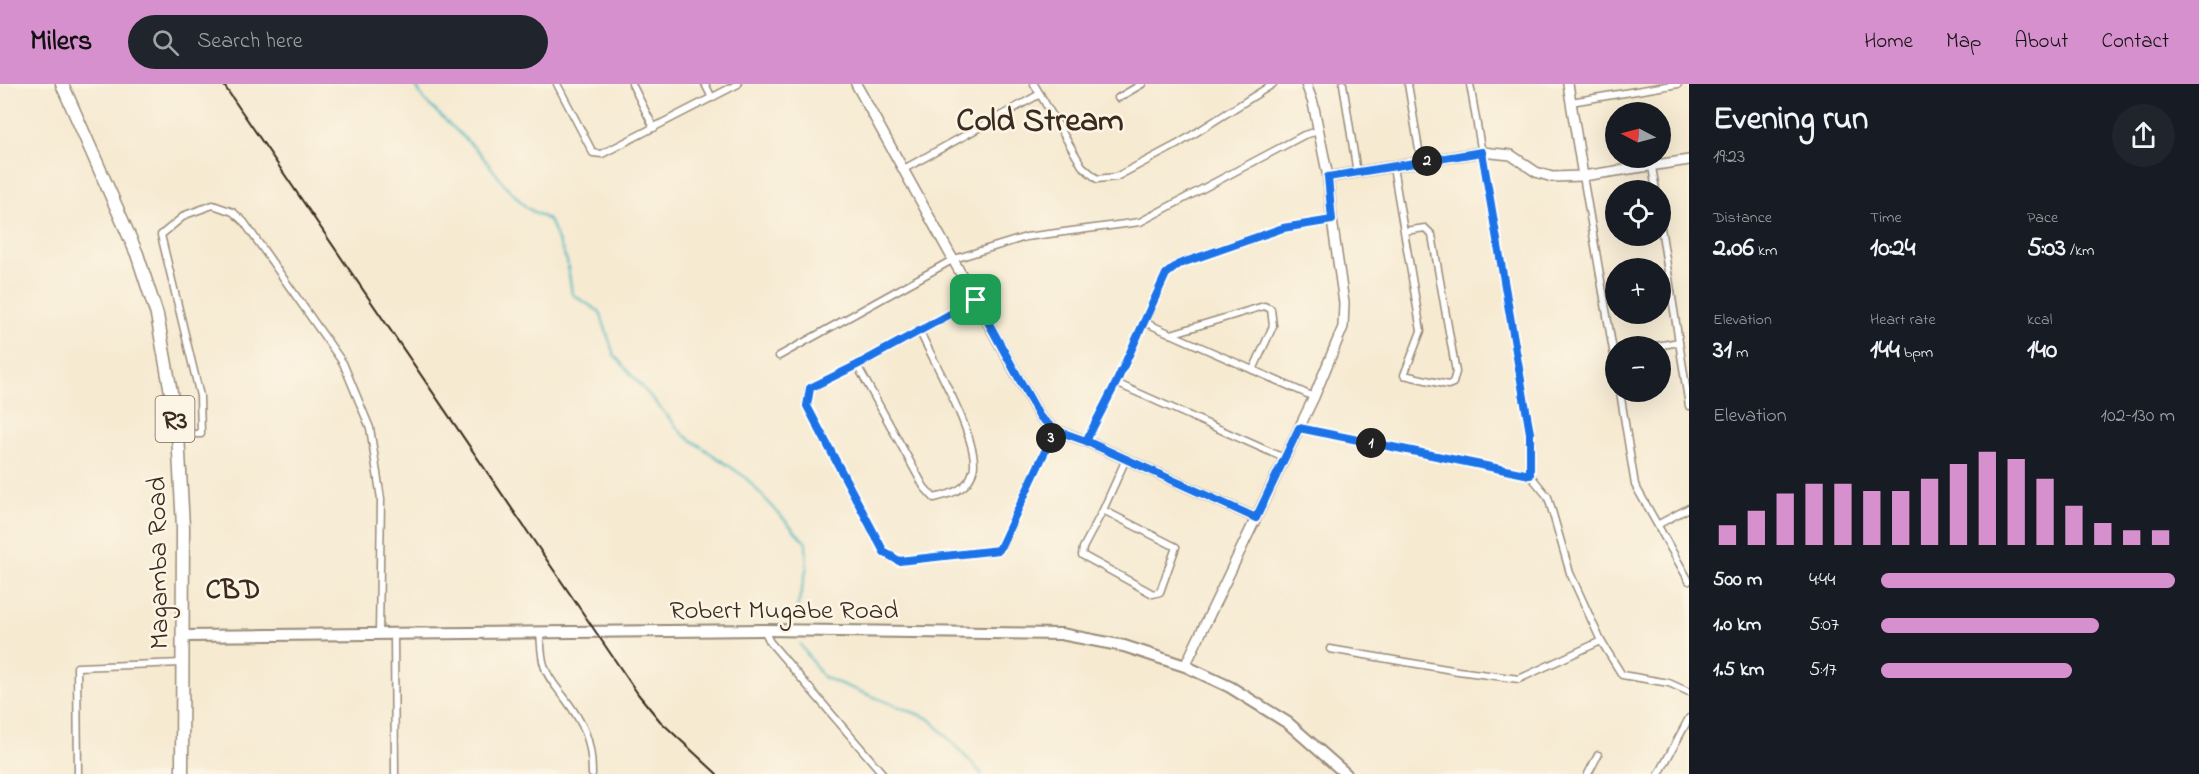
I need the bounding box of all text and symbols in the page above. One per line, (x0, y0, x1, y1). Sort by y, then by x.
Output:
search box (128, 15, 548, 69)
text: Milers (30, 22, 92, 63)
icon: search (149, 26, 182, 59)
text: Search here (197, 26, 303, 58)
text: Home (1864, 27, 1913, 57)
text: Map (1946, 27, 1981, 57)
text: About (2014, 27, 2068, 57)
text: Contact (2101, 27, 2169, 57)
text: Evening run (1713, 96, 1868, 144)
district label: Cold Stream (956, 98, 1124, 146)
north arrow (1605, 102, 1671, 168)
map controls (1605, 102, 1671, 402)
button: share (2112, 104, 2175, 167)
text: 19:23 (1713, 143, 1745, 172)
pin: 2 (1412, 146, 1442, 176)
text: 2 (1423, 149, 1431, 173)
button: locate (1605, 180, 1671, 246)
text: Distance (1713, 206, 1772, 230)
text: Time (1870, 206, 1902, 230)
text: Pace (2027, 206, 2058, 230)
text: 2.06 (1713, 230, 1754, 268)
text: 10:24 (1870, 230, 1915, 268)
text: 5:03 (2027, 230, 2066, 268)
text: km (1754, 239, 1777, 263)
text: /km (2066, 239, 2094, 263)
button: + (1605, 258, 1671, 324)
pin (950, 274, 1001, 325)
icon: arrive (959, 283, 992, 316)
text: Elevation (1713, 308, 1772, 332)
text: Heart rate (1870, 308, 1936, 332)
text: kcal (2027, 308, 2052, 332)
text: 31 (1713, 332, 1732, 370)
text: 144 (1870, 332, 1900, 370)
text: 140 (2027, 332, 2057, 370)
button: − (1605, 336, 1671, 402)
text: m (1732, 341, 1748, 365)
text: bpm (1900, 341, 1933, 365)
road number: R3 (156, 396, 195, 442)
text: Elevation (1713, 402, 1787, 431)
text: 102–130 m (2101, 402, 2175, 431)
pin: 3 (1036, 423, 1066, 453)
text: 3 (1048, 426, 1054, 450)
pin: 1 (1356, 428, 1386, 458)
text: 1 (1368, 431, 1374, 455)
street label: Magamba Road (138, 476, 181, 650)
text: 500 m (1713, 566, 1762, 595)
text: 4:44 (1809, 566, 1835, 595)
district label: CBD (206, 571, 260, 612)
street label: Robert Mugabe Road (669, 592, 899, 631)
text: 1.0 km (1713, 611, 1761, 640)
text: 5:07 (1809, 611, 1839, 640)
text: 1.5 km (1713, 656, 1764, 685)
text: 5:17 (1809, 656, 1837, 685)

